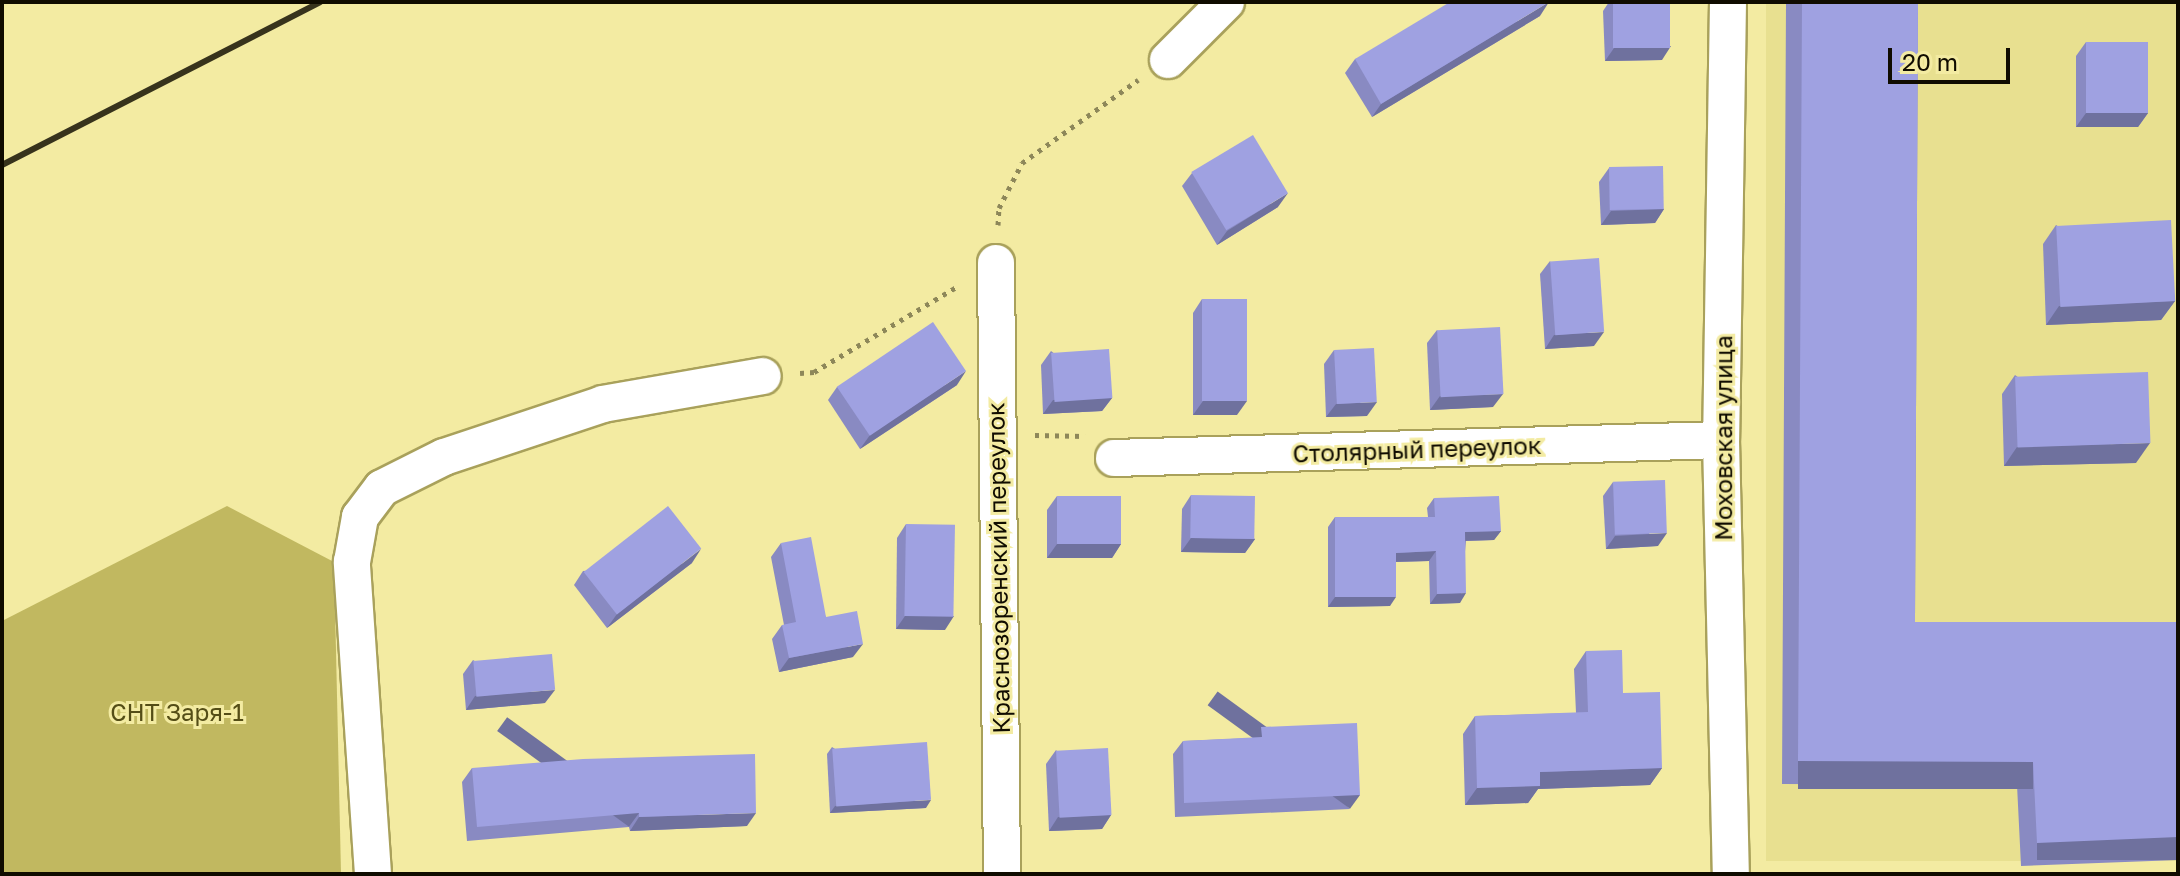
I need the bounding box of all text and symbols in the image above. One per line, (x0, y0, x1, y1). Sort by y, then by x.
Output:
scale bar (1892, 32, 2014, 82)
text: 20 m (1902, 47, 1958, 76)
street label: Моховская улица (1709, 335, 1737, 541)
street label: Краснозоренский переулок (981, 402, 1015, 734)
street label: Столярный переулок (1292, 430, 1542, 468)
park label: СНТ Заря-1 (110, 698, 244, 726)

